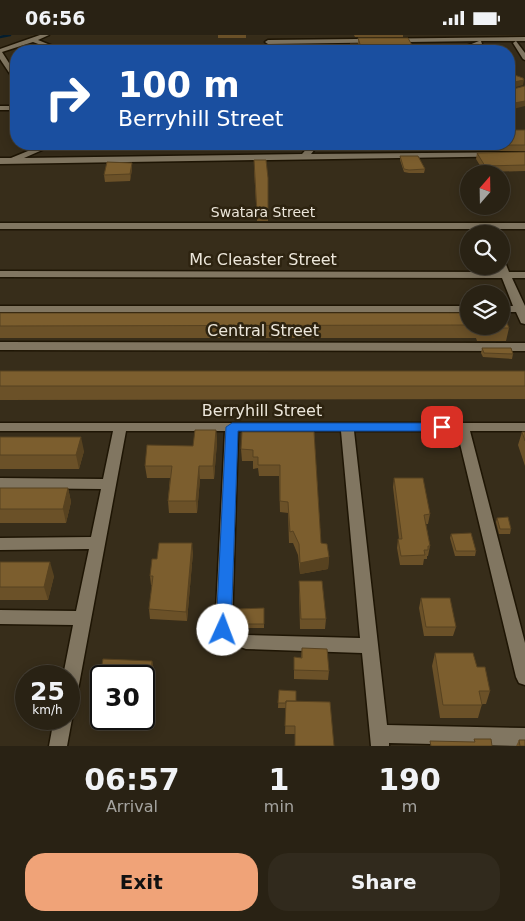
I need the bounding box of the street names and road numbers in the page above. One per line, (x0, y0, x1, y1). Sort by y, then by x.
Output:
street label: Swatara Street (211, 204, 316, 220)
street label: Mc Cleaster Street (189, 250, 337, 269)
street label: Central Street (207, 321, 319, 340)
street label: Berryhill Street (202, 401, 322, 420)

